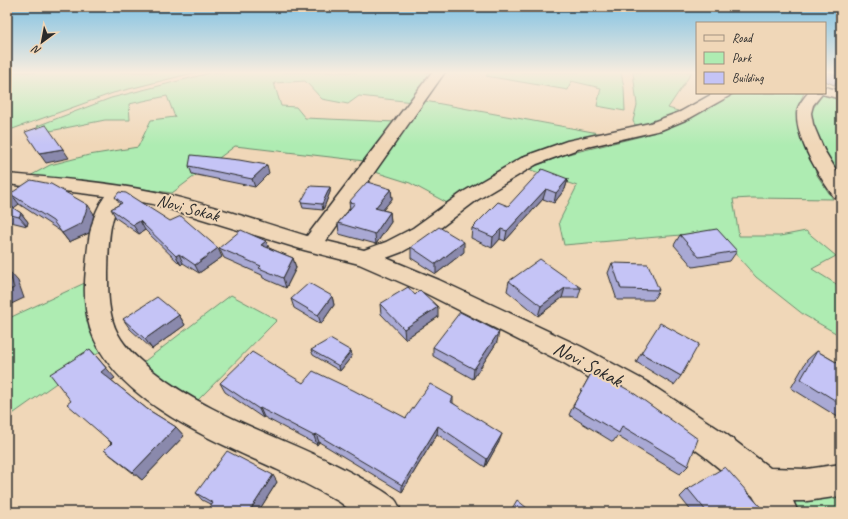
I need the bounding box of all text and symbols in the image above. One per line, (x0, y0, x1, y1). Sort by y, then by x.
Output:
north arrow (22, 22, 62, 62)
legend (696, 22, 826, 94)
text: Road (732, 30, 754, 46)
text: N (28, 42, 43, 58)
text: Park (732, 50, 753, 66)
text: Building (732, 70, 764, 86)
street label: Novi Sokak (155, 190, 223, 227)
street label: Novi Sokak (549, 335, 628, 393)

